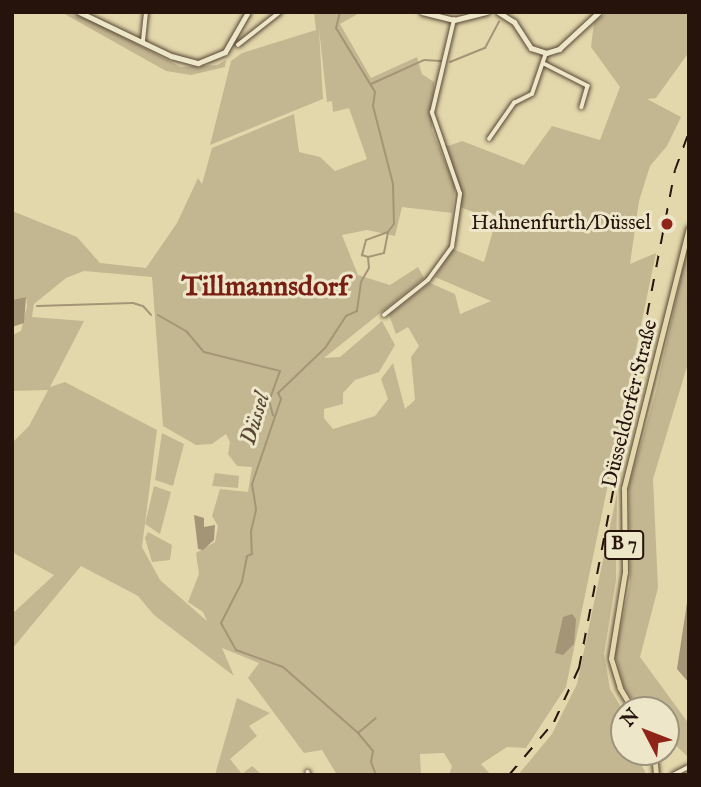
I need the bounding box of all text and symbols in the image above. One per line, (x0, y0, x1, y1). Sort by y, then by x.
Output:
place label: Hahnenfurth/Düssel (471, 211, 651, 237)
marker: Hahnenfurth/Düssel (657, 214, 677, 234)
district label: Tillmannsdorf (181, 271, 349, 305)
street label: Düsseldorfer Straße (598, 317, 664, 491)
water label: Düssel (235, 390, 277, 448)
road number: B 7 (603, 530, 645, 560)
north arrow (610, 696, 680, 766)
text: N (616, 704, 645, 732)

